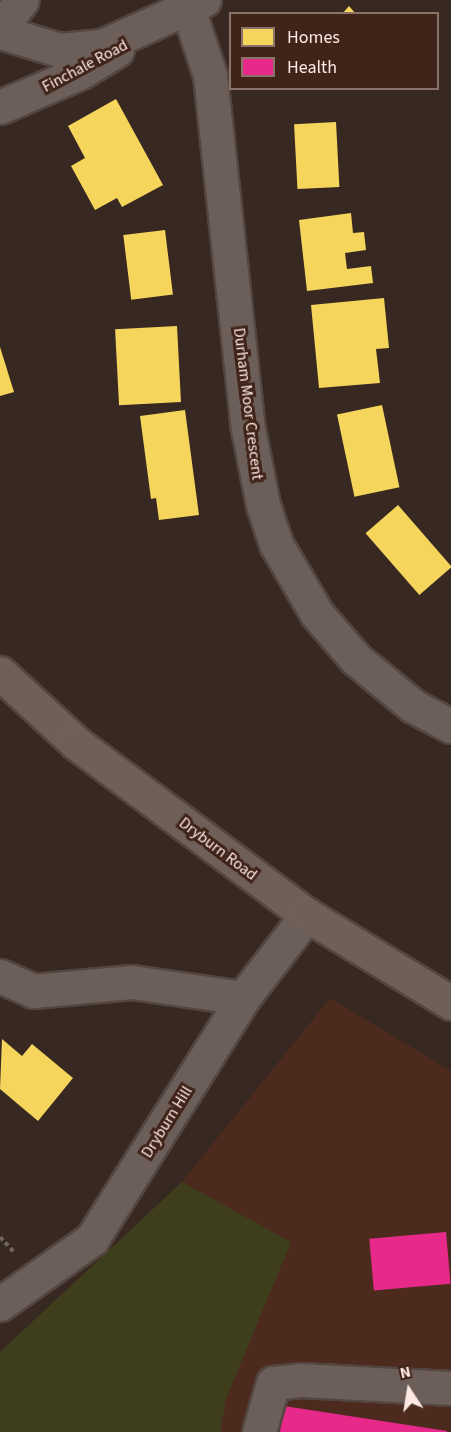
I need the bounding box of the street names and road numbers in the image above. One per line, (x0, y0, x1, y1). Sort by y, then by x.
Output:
street label: Finchale Road (39, 35, 131, 97)
street label: Durham Moor Crescent (229, 327, 267, 481)
street label: Dryburn Road (175, 813, 261, 885)
street label: Dryburn Hill (137, 1083, 197, 1161)

